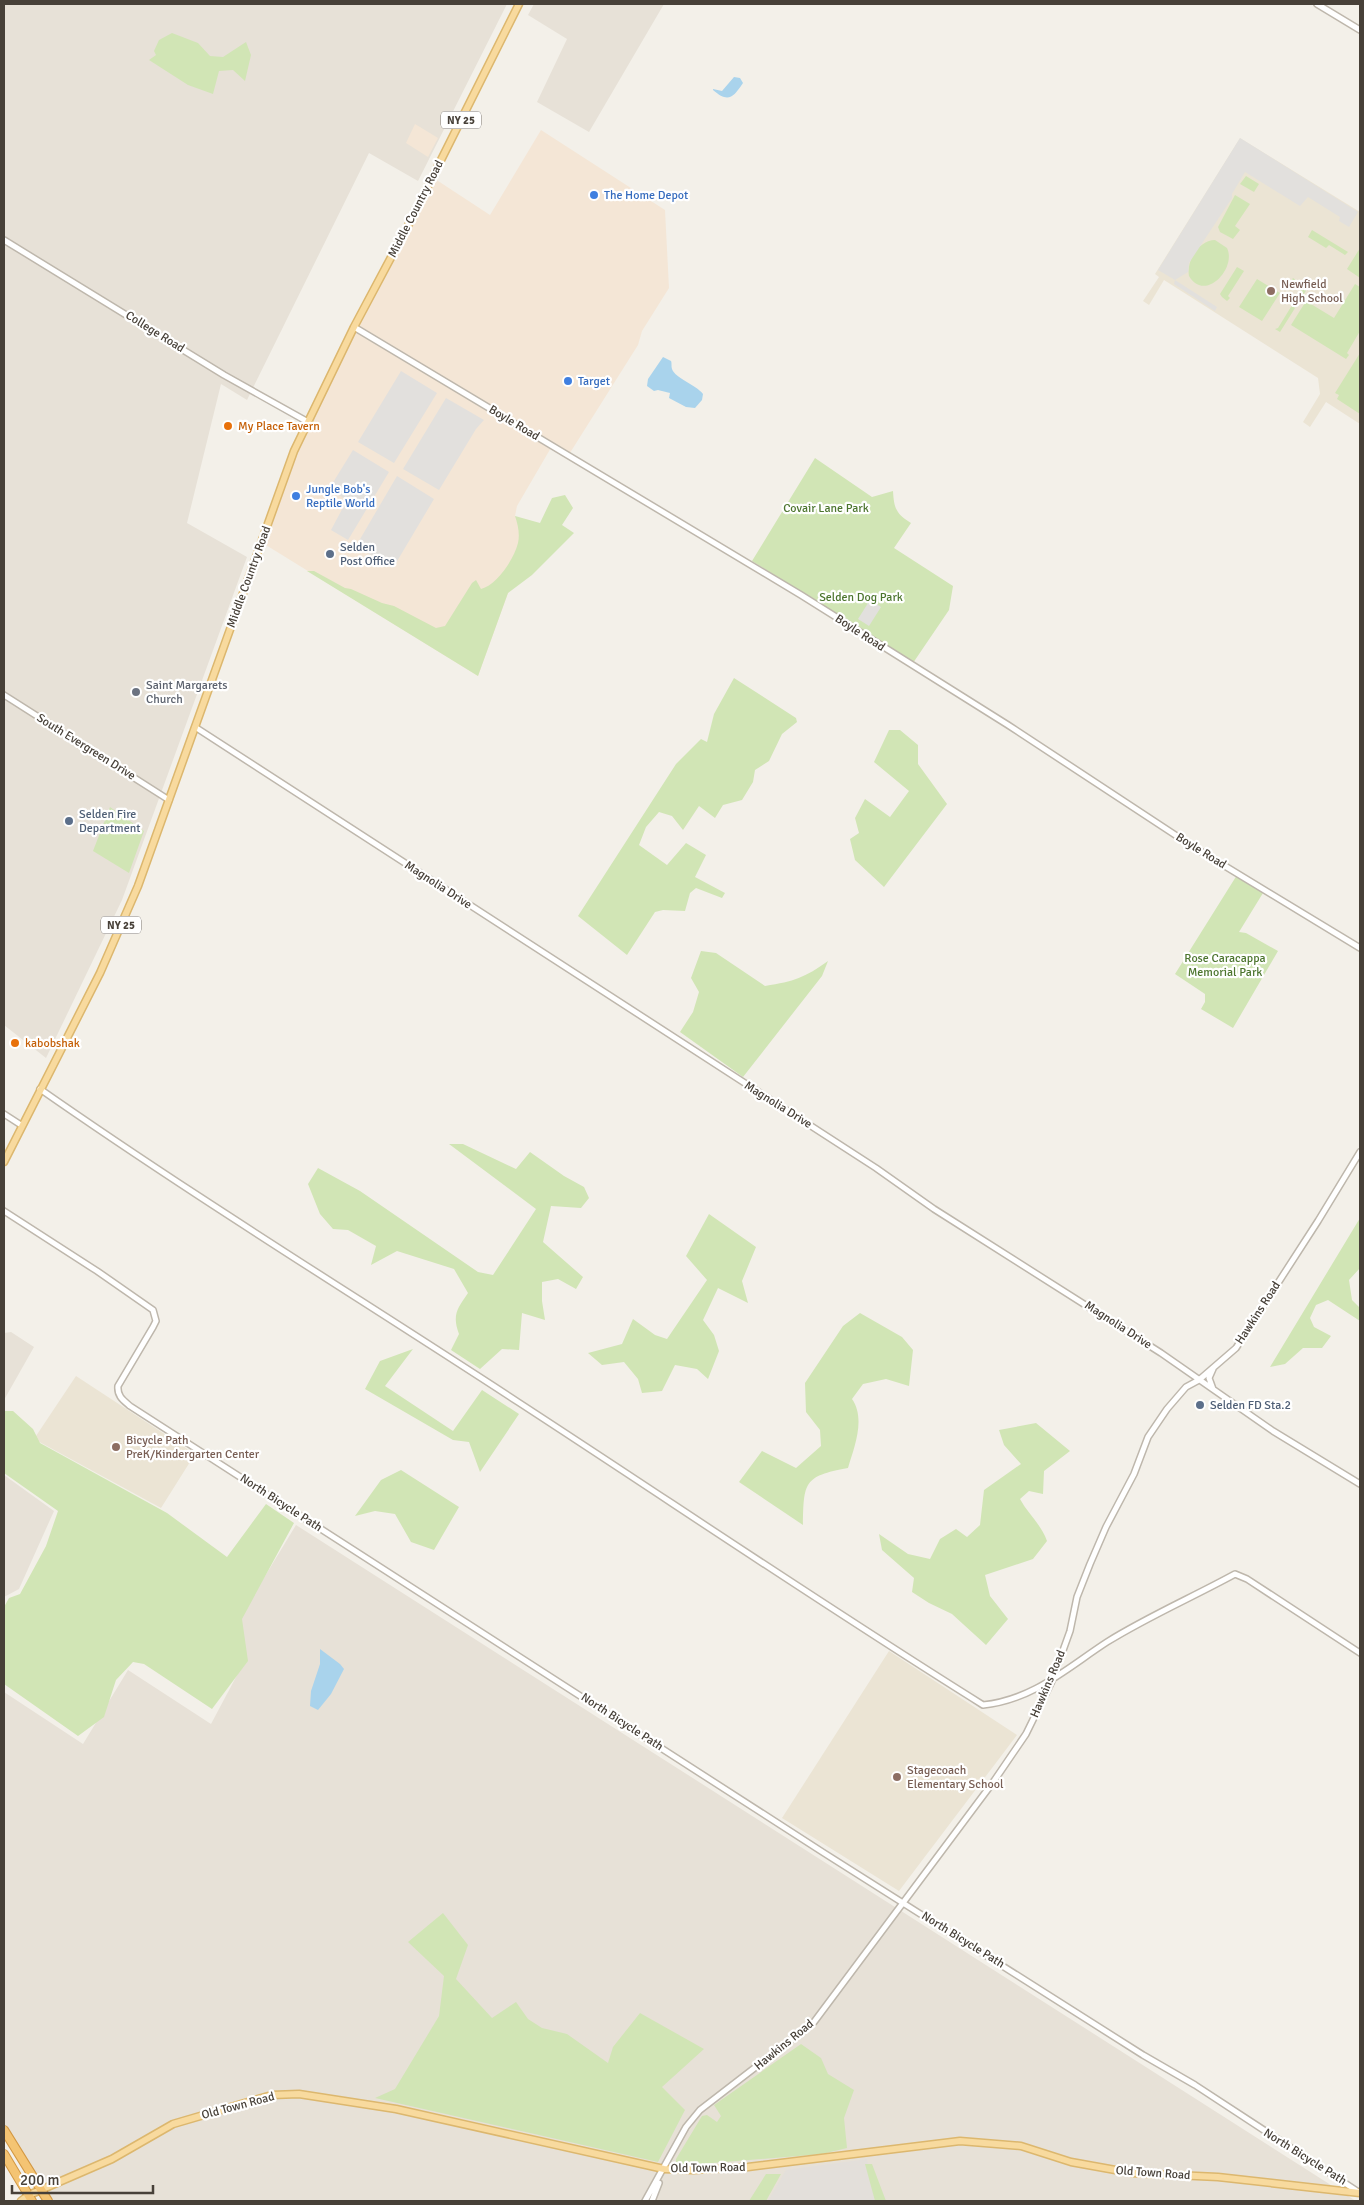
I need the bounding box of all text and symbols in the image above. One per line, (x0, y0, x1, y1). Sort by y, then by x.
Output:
road number: NY 25 (441, 112, 481, 128)
street label: Middle Country Road (385, 158, 447, 260)
place label: The Home Depot (604, 188, 688, 203)
marker: The Home Depot (588, 189, 600, 201)
place label: Newfield High School (1281, 277, 1343, 306)
marker: Newfield High School (1265, 285, 1277, 297)
street label: College Road (123, 308, 187, 356)
place label: Target (578, 374, 610, 389)
marker: Target (562, 375, 574, 387)
street label: Boyle Road (486, 402, 542, 444)
place label: My Place Tavern (238, 419, 320, 434)
marker: My Place Tavern (222, 420, 234, 432)
place label: Jungle Bob's Reptile World (306, 482, 375, 511)
marker: Jungle Bob's Reptile World (290, 490, 302, 502)
park label: Covair Lane Park (783, 501, 869, 516)
street label: Middle Country Road (224, 524, 274, 630)
place label: Selden Post Office (340, 540, 395, 569)
marker: Selden Post Office (324, 548, 336, 560)
park label: Selden Dog Park (819, 590, 903, 605)
street label: Boyle Road (832, 611, 888, 655)
place label: Saint Margarets Church (146, 678, 228, 707)
marker: Saint Margarets Church (130, 686, 142, 698)
street label: South Evergreen Drive (34, 711, 138, 783)
place label: Selden Fire Department (79, 807, 140, 836)
marker: Selden Fire Department (63, 815, 75, 827)
street label: Boyle Road (1173, 830, 1229, 872)
street label: Magnolia Drive (402, 858, 474, 912)
road number: NY 25 (101, 916, 141, 934)
park label: Rose Caracappa Memorial Park (1184, 951, 1266, 980)
place label: kabobshak (25, 1036, 80, 1051)
marker: kabobshak (9, 1037, 21, 1049)
street label: Magnolia Drive (741, 1078, 815, 1132)
street label: Hawkins Road (1232, 1279, 1284, 1347)
street label: Magnolia Drive (1082, 1298, 1154, 1352)
place label: Selden FD Sta.2 (1210, 1398, 1291, 1413)
marker: Selden FD Sta.2 (1194, 1399, 1206, 1411)
place label: Bicycle Path PreK/Kindergarten Center (126, 1433, 260, 1462)
marker: Bicycle Path PreK/Kindergarten Center (110, 1441, 122, 1453)
street label: North Bicycle Path (237, 1471, 325, 1535)
street label: Hawkins Road (1027, 1648, 1069, 1720)
street label: North Bicycle Path (578, 1690, 666, 1754)
place label: Stagecoach Elementary School (907, 1763, 1004, 1792)
marker: Stagecoach Elementary School (891, 1771, 903, 1783)
street label: North Bicycle Path (919, 1908, 1007, 1972)
street label: Hawkins Road (751, 2017, 817, 2073)
street label: Old Town Road (200, 2089, 276, 2123)
street label: North Bicycle Path (1261, 2125, 1349, 2189)
street label: Old Town Road (670, 2160, 746, 2176)
scale bar (12, 2162, 154, 2194)
street label: Old Town Road (1115, 2163, 1191, 2183)
text: 200 m (20, 2171, 60, 2189)

